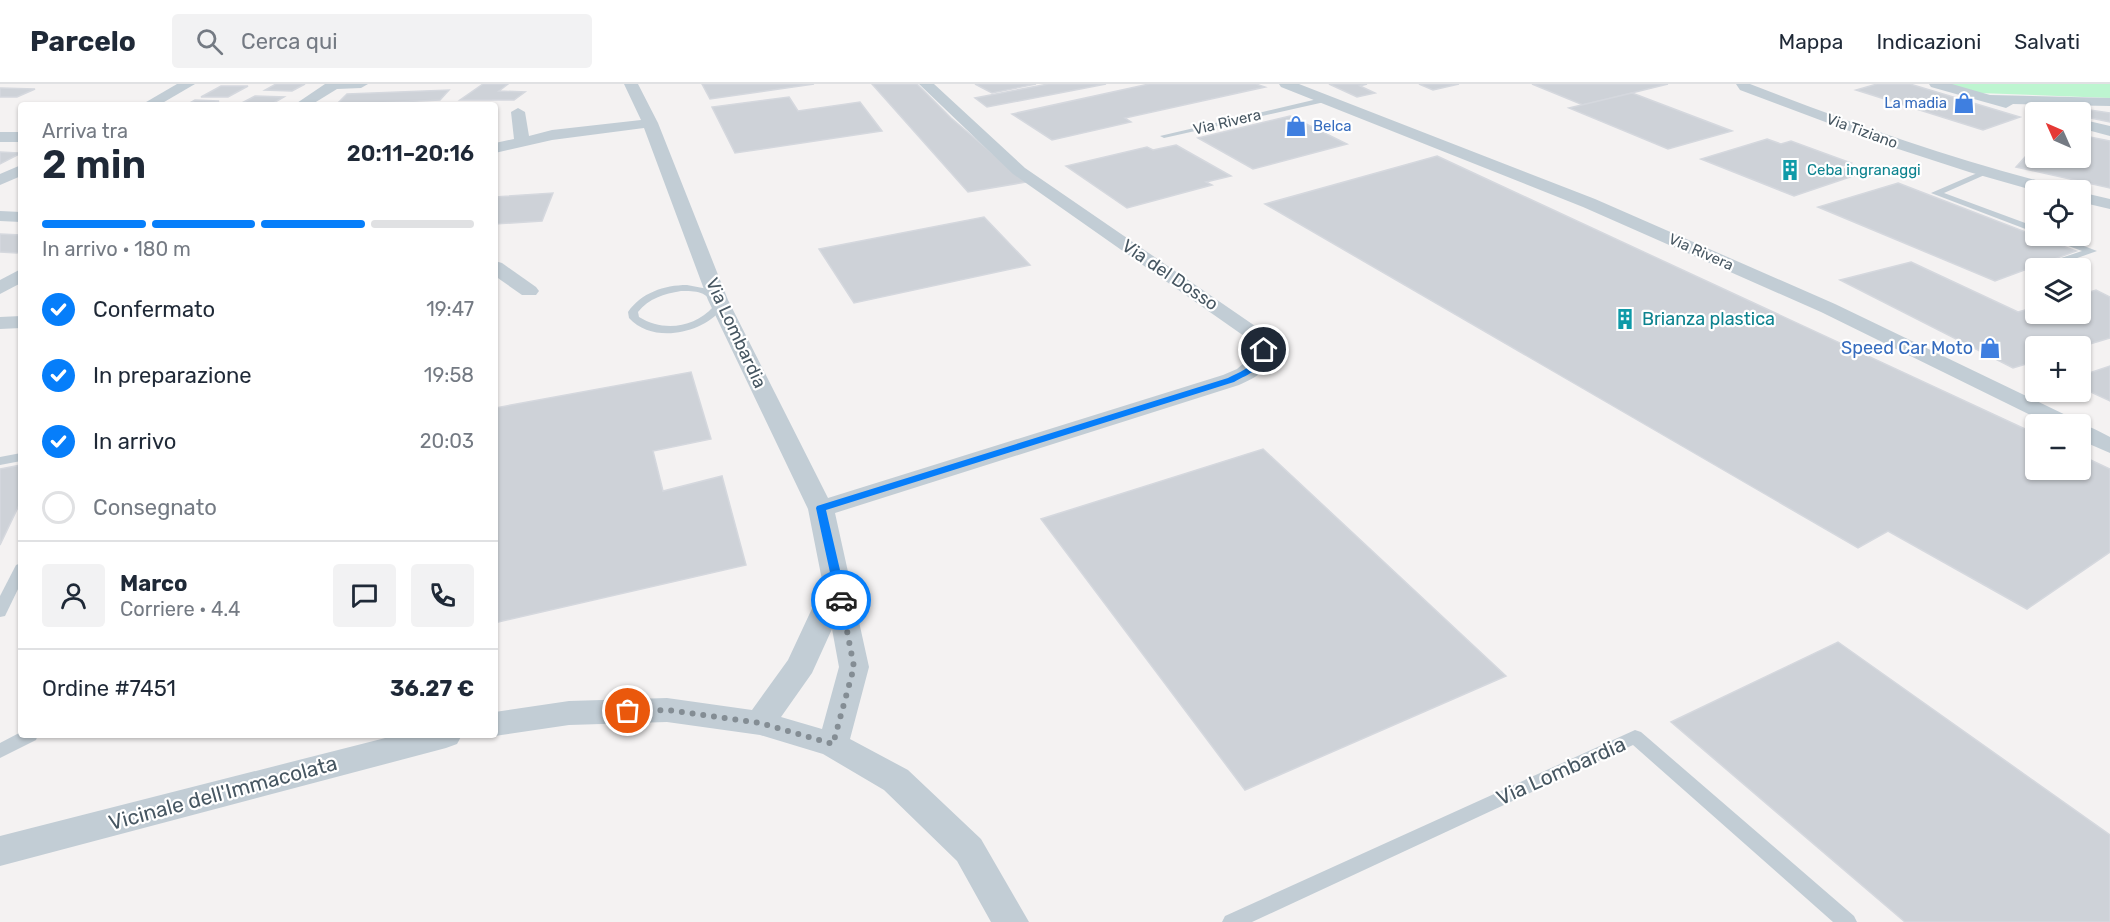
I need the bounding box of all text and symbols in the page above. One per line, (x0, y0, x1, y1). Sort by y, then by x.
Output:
search box (172, 14, 592, 68)
text: Parcelo (30, 25, 136, 58)
icon: search (193, 25, 226, 58)
text: Cerca qui (241, 28, 337, 55)
text: Mappa (1778, 29, 1843, 54)
text: Indicazioni (1876, 29, 1981, 54)
text: Salvati (2014, 29, 2080, 54)
shop icon: La madia (1952, 91, 1976, 115)
place label: La madia (1884, 94, 1947, 112)
north arrow (2025, 102, 2091, 168)
map controls (2025, 102, 2091, 480)
street label: Via Rivera (1191, 105, 1263, 139)
street label: Via Tiziano (1824, 110, 1900, 152)
shop icon: Belca (1284, 114, 1308, 138)
place label: Belca (1313, 117, 1352, 135)
text: Arriva tra (42, 119, 128, 143)
text: 20:11–20:16 (347, 140, 474, 167)
text: 2 min (42, 142, 146, 188)
building icon: Ceba ingranaggi (1778, 158, 1802, 182)
place label: Ceba ingranaggi (1807, 161, 1921, 179)
button: locate (2025, 180, 2091, 246)
street label: Via Rivera (1666, 230, 1736, 274)
street label: Via del Dosso (1118, 235, 1222, 315)
text: In arrivo · 180 m (42, 237, 191, 261)
button: layers (2025, 258, 2091, 324)
street label: Via Lombardia (701, 274, 771, 392)
icon: check (42, 293, 75, 326)
text: Confermato (93, 296, 215, 323)
text: 19:47 (426, 297, 474, 321)
building icon: Brianza plastica (1613, 307, 1637, 331)
place label: Brianza plastica (1642, 308, 1775, 330)
pin (1238, 324, 1289, 375)
icon: home (1247, 333, 1280, 366)
shop icon: Speed Car Moto (1978, 336, 2002, 360)
button: + (2025, 336, 2091, 402)
place label: Speed Car Moto (1841, 337, 1973, 359)
icon: check (42, 359, 75, 392)
text: In preparazione (93, 362, 252, 389)
text: 19:58 (424, 363, 474, 387)
button: − (2025, 414, 2091, 480)
icon: check (42, 425, 75, 458)
text: In arrivo (93, 428, 176, 455)
text: 20:03 (420, 429, 474, 453)
text: Consegnato (93, 494, 217, 521)
button: person (42, 564, 105, 627)
button: chat (333, 564, 396, 627)
button: phone (411, 564, 474, 627)
text: Marco (120, 570, 188, 597)
courier (811, 570, 871, 630)
icon: car (825, 584, 858, 617)
text: Corriere · 4.4 (120, 597, 240, 621)
text: Ordine #7451 (42, 675, 176, 702)
text: 36.27 € (390, 675, 474, 702)
pin (602, 685, 653, 736)
icon: bag (611, 694, 644, 727)
street label: Via Lombardia (1492, 731, 1629, 810)
street label: Vicinale dell'Immacolata (106, 750, 340, 835)

